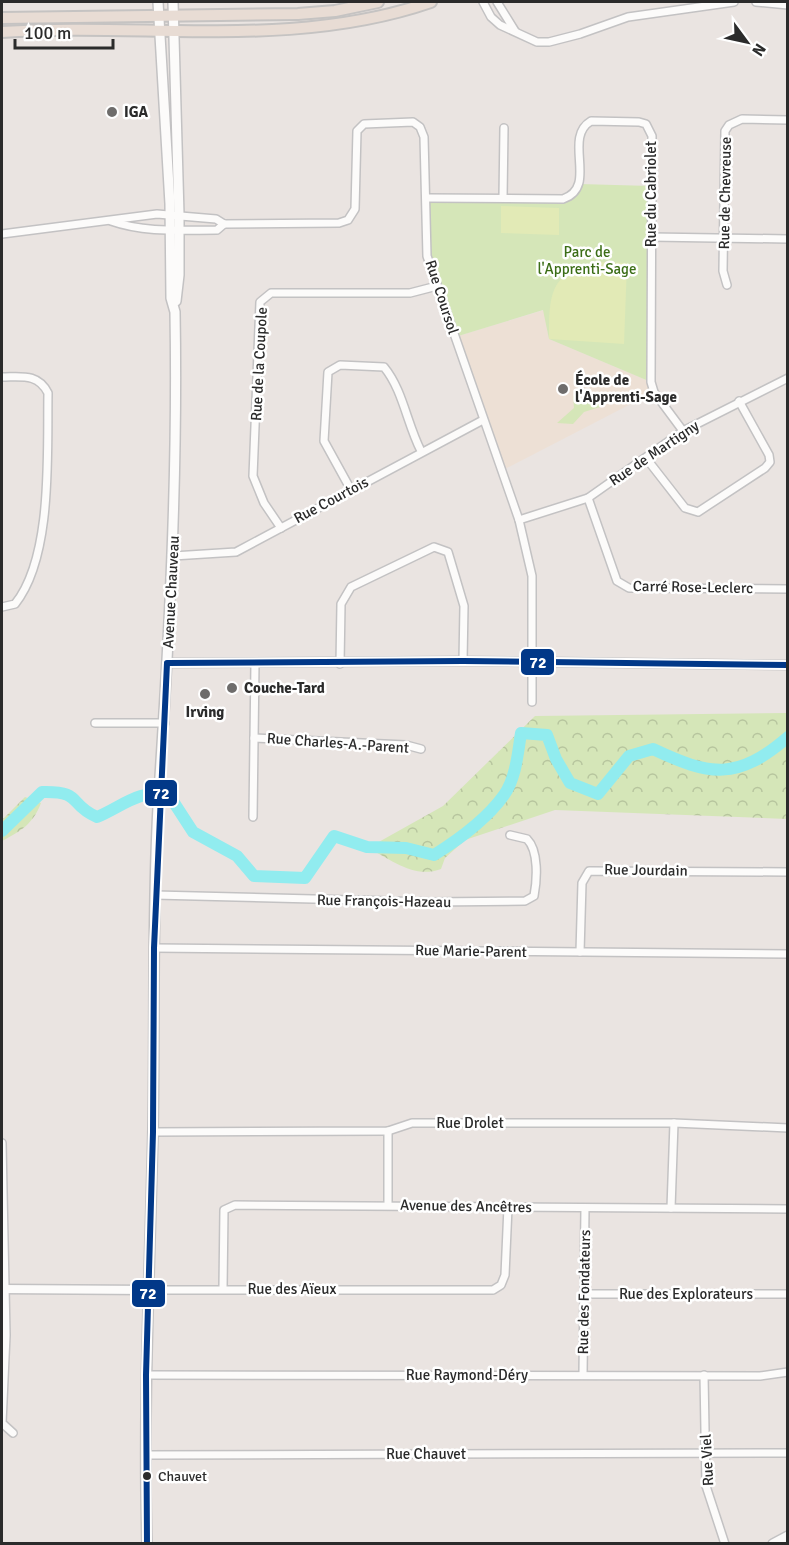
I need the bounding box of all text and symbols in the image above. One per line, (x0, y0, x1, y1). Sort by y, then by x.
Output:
scale bar (15, 12, 112, 50)
north arrow (717, 12, 777, 72)
text: 100 m (24, 22, 71, 44)
text: N (747, 40, 770, 60)
place label: IGA (124, 103, 149, 121)
marker: IGA (105, 105, 119, 119)
street label: Rue de Chevreuse (715, 136, 735, 250)
street label: Rue du Cabriolet (642, 141, 660, 247)
park label: Parc de l'Apprenti-Sage (537, 243, 637, 278)
street label: Rue Coursol (422, 258, 462, 336)
street label: Rue de la Coupole (247, 306, 271, 422)
place label: École de l'Apprenti-Sage (575, 370, 677, 406)
marker: École de l'Apprenti-Sage (556, 382, 570, 396)
street label: Rue de Martigny (606, 416, 702, 490)
street label: Rue Courtois (291, 473, 372, 527)
street label: Avenue Chauveau (159, 535, 183, 649)
street label: Carré Rose-Leclerc (633, 577, 753, 597)
line badge: 72 (520, 648, 555, 676)
text: 72 (529, 653, 547, 673)
place label: Couche-Tard (244, 679, 325, 697)
marker: Couche-Tard (225, 681, 239, 695)
marker: Irving (198, 687, 212, 701)
place label: Irving (186, 703, 224, 721)
street label: Rue Charles-A.-Parent (266, 729, 410, 757)
line badge: 72 (144, 779, 178, 807)
text: 72 (152, 784, 170, 804)
street label: Rue Jourdain (604, 860, 688, 880)
street label: Rue François-Hazeau (317, 891, 451, 911)
street label: Rue Marie-Parent (415, 941, 527, 961)
street label: Rue Drolet (436, 1114, 504, 1132)
street label: Avenue des Ancêtres (400, 1196, 533, 1216)
street label: Rue des Fondateurs (574, 1229, 594, 1354)
line badge: 72 (131, 1279, 166, 1308)
street label: Rue des Aïeux (248, 1280, 337, 1298)
text: 72 (139, 1284, 157, 1304)
street label: Rue des Explorateurs (619, 1285, 754, 1303)
street label: Rue Raymond-Déry (406, 1366, 528, 1384)
street label: Rue Viel (697, 1433, 717, 1487)
street label: Rue Chauvet (386, 1445, 466, 1463)
place label: Chauvet (158, 1468, 207, 1485)
marker: Chauvet (141, 1470, 153, 1482)

